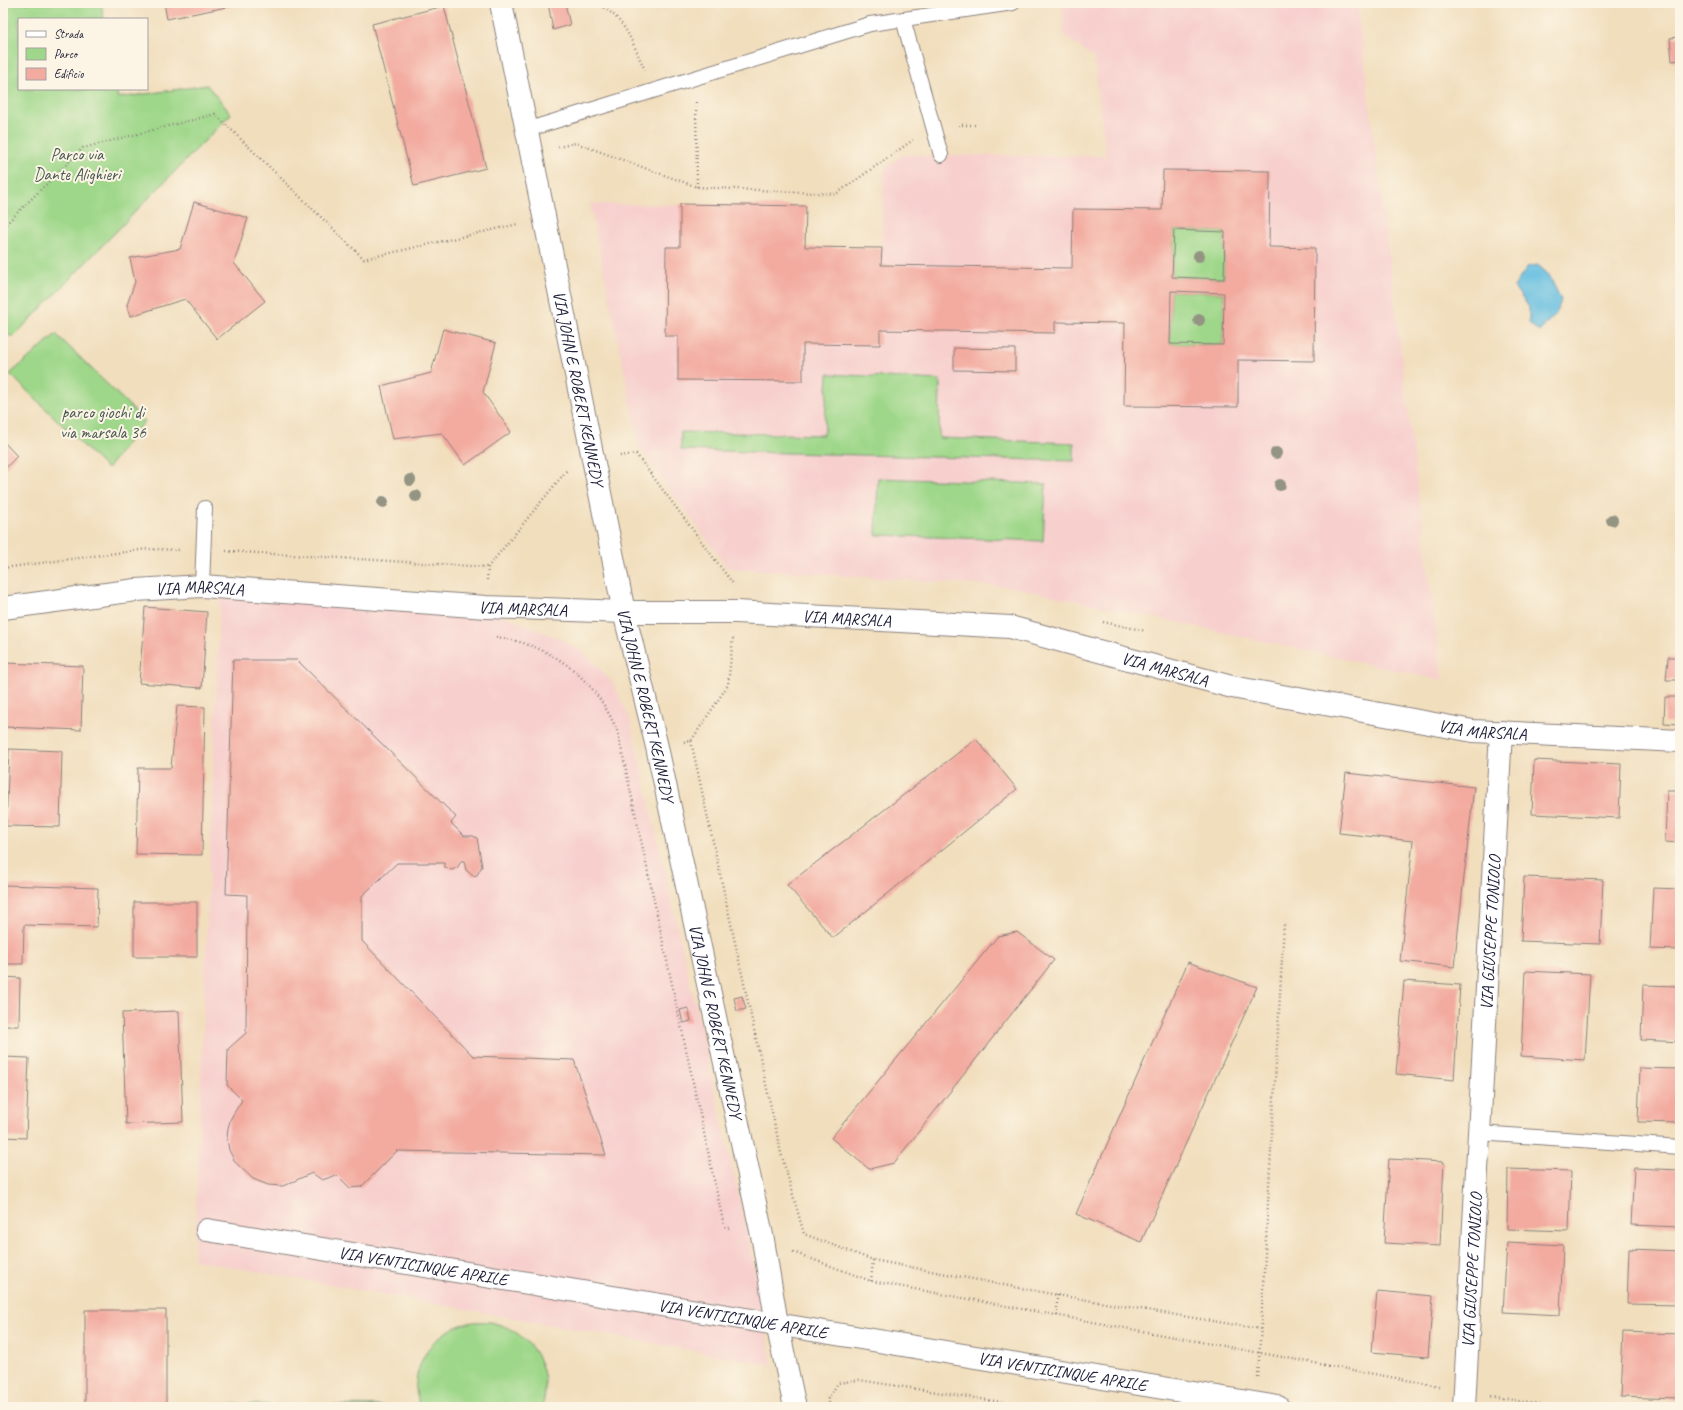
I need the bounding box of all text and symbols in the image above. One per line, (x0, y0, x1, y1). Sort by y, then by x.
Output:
legend (18, 18, 148, 90)
text: Strada (54, 26, 84, 42)
text: Parco (54, 46, 79, 62)
text: Edificio (54, 66, 84, 82)
park label: Parco via Dante Alighieri (34, 144, 123, 185)
street label: VIA JOHN E ROBERT KENNEDY (548, 289, 609, 491)
park label: parco giochi di via marsala 36 (60, 402, 147, 443)
street label: VIA MARSALA (155, 576, 245, 600)
street label: VIA MARSALA (478, 596, 568, 621)
street label: VIA JOHN E ROBERT KENNEDY (612, 606, 679, 807)
street label: VIA MARSALA (802, 606, 892, 631)
street label: VIA MARSALA (1119, 648, 1211, 691)
street label: VIA MARSALA (1437, 715, 1528, 745)
street label: VIA GIUSEPPE TONIOLO (1476, 852, 1505, 1011)
street label: VIA JOHN E ROBERT KENNEDY (684, 922, 747, 1124)
street label: VIA GIUSEPPE TONIOLO (1457, 1190, 1487, 1348)
street label: VIA VENTICINQUE APRILE (337, 1242, 511, 1291)
street label: VIA VENTICINQUE APRILE (657, 1295, 831, 1344)
street label: VIA VENTICINQUE APRILE (976, 1348, 1150, 1396)

